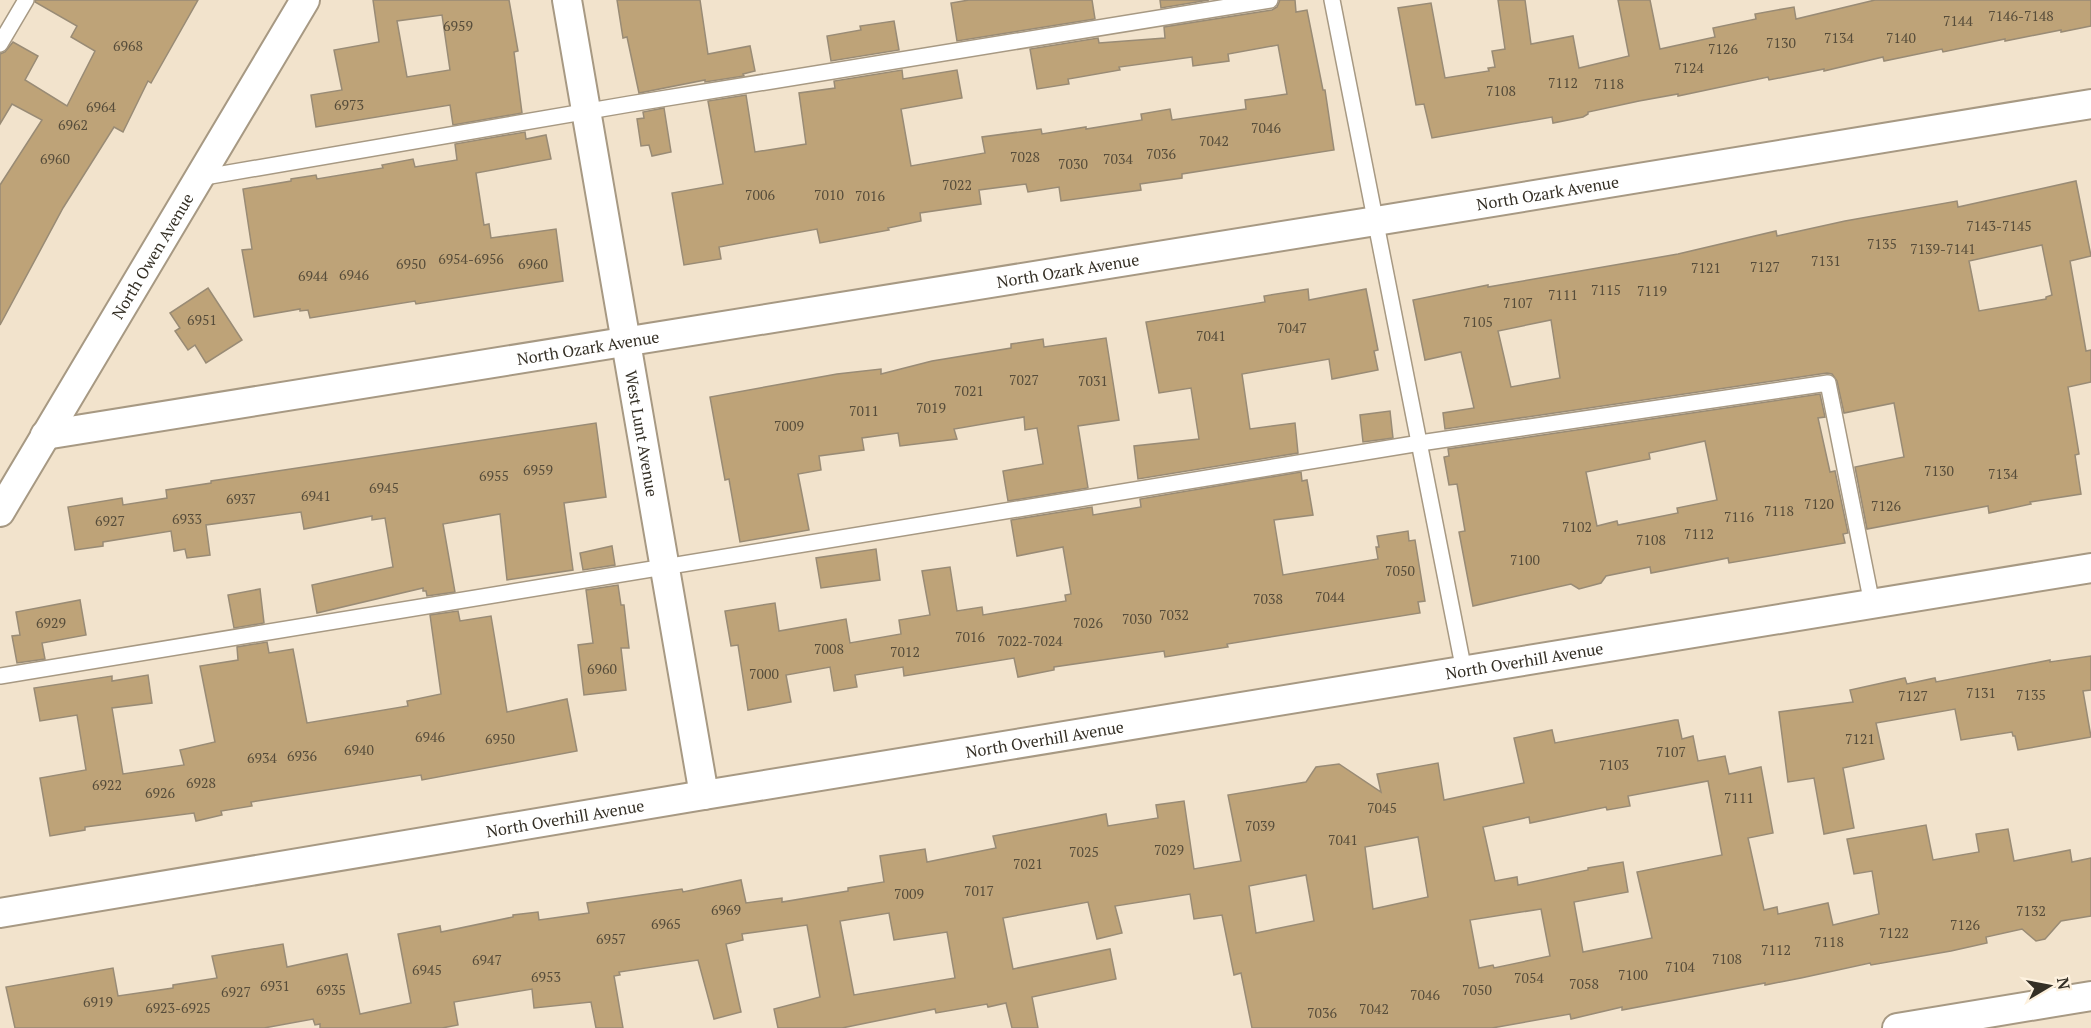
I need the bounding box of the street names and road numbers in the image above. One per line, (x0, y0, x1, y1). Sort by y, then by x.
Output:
street label: North Ozark Avenue (1475, 170, 1620, 215)
street label: North Owen Avenue (106, 189, 199, 323)
street label: North Ozark Avenue (995, 248, 1141, 293)
street label: North Ozark Avenue (515, 325, 661, 370)
street label: West Lunt Avenue (620, 369, 663, 499)
street label: North Overhill Avenue (1444, 637, 1605, 685)
street label: North Overhill Avenue (964, 715, 1125, 763)
street label: North Overhill Avenue (485, 794, 646, 842)

